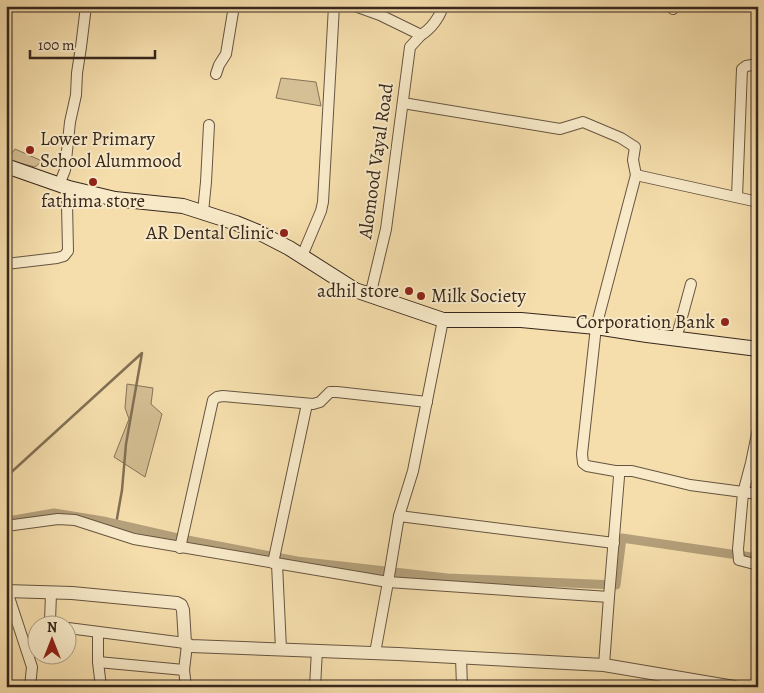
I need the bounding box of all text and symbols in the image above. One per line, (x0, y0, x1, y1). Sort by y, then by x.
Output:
scale bar (30, 28, 155, 60)
text: 100 m (38, 35, 75, 55)
street label: Alomood Vayal Road (352, 81, 400, 242)
place label: Lower Primary School Alummood (40, 126, 182, 174)
marker: Lower Primary School Alummood (24, 144, 36, 156)
marker: fathima store (87, 176, 99, 188)
place label: fathima store (41, 188, 145, 214)
place label: AR Dental Clinic (145, 220, 274, 246)
marker: AR Dental Clinic (278, 227, 290, 239)
place label: adhil store (317, 278, 399, 304)
place label: Milk Society (431, 283, 526, 309)
marker: adhil store (403, 285, 415, 297)
marker: Milk Society (415, 290, 427, 302)
place label: Corporation Bank (576, 309, 716, 335)
marker: Corporation Bank (719, 316, 731, 328)
north arrow (28, 616, 78, 666)
text: N (47, 618, 57, 637)

